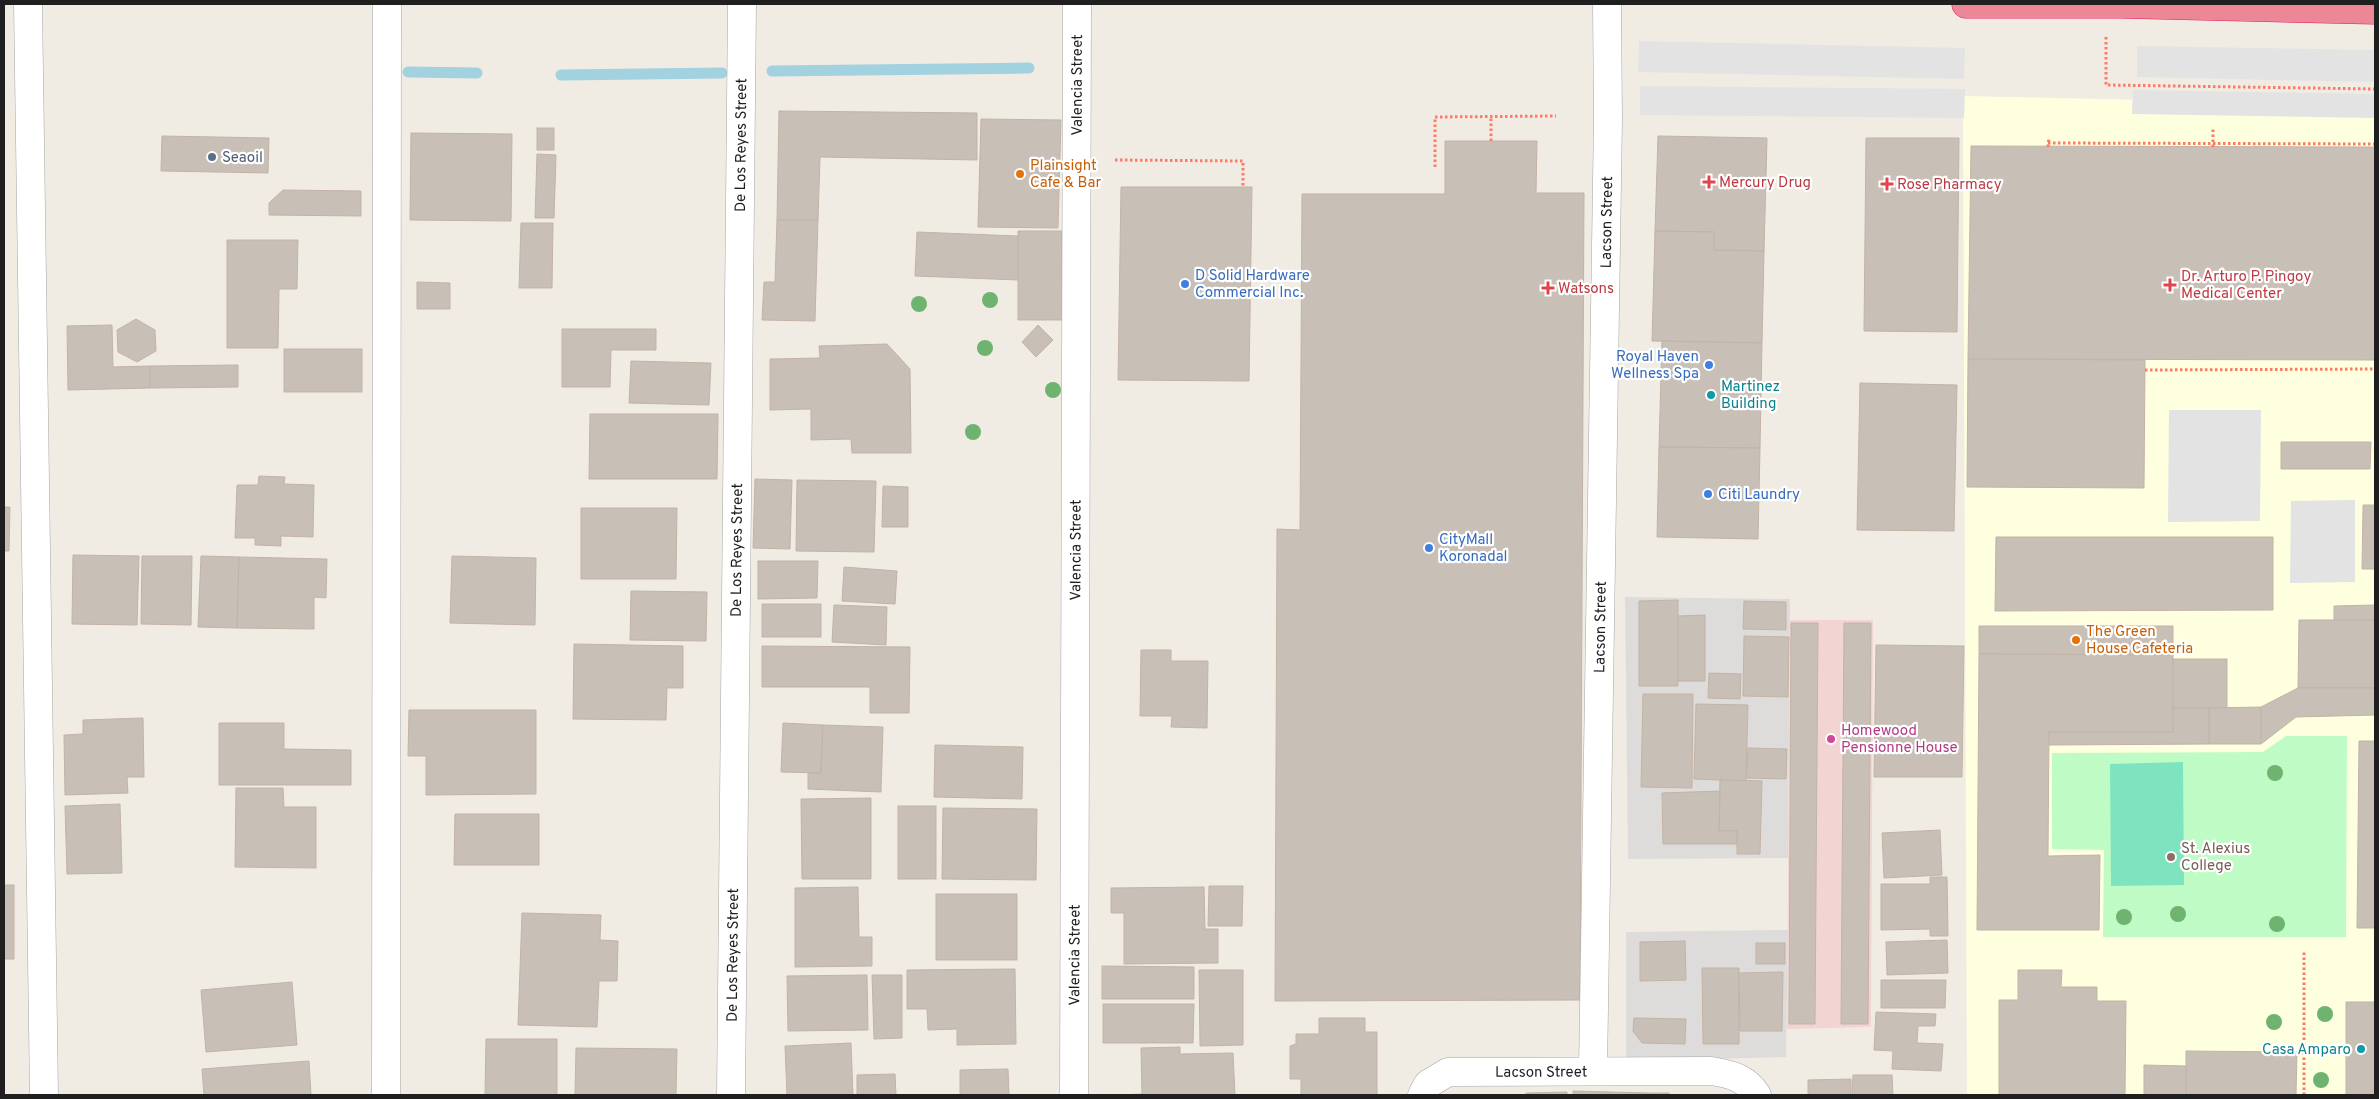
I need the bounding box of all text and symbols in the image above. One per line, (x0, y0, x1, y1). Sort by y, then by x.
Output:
street label: Valencia Street (1069, 34, 1088, 136)
street label: De Los Reyes Street (732, 78, 752, 212)
place label: Seaoil (222, 149, 263, 168)
marker: Seaoil (206, 151, 218, 163)
place label: Plainsight Cafe & Bar (1030, 157, 1102, 193)
marker: Plainsight Cafe & Bar (1014, 168, 1026, 180)
place label: Mercury Drug (1719, 174, 1811, 193)
street label: Lacson Street (1598, 176, 1618, 268)
marker: Mercury Drug (1703, 176, 1715, 188)
place label: Rose Pharmacy (1897, 176, 2002, 195)
marker: Rose Pharmacy (1881, 178, 1893, 190)
place label: D Solid Hardware Commercial Inc. (1195, 267, 1310, 303)
place label: Dr. Arturo P. Pingoy Medical Center (2181, 268, 2311, 304)
marker: D Solid Hardware Commercial Inc. (1179, 278, 1191, 290)
marker: Dr. Arturo P. Pingoy Medical Center (2163, 278, 2177, 292)
place label: Watsons (1558, 280, 1614, 299)
marker: Watsons (1542, 282, 1554, 294)
place label: Royal Haven Wellness Spa (1611, 348, 1699, 384)
marker: Royal Haven Wellness Spa (1703, 359, 1715, 371)
place label: Martinez Building (1721, 378, 1780, 414)
marker: Martinez Building (1705, 389, 1717, 401)
street label: De Los Reyes Street (728, 483, 748, 617)
place label: Citi Laundry (1718, 486, 1800, 505)
marker: Citi Laundry (1702, 488, 1714, 500)
street label: Valencia Street (1067, 499, 1087, 601)
place label: CityMall Koronadal (1439, 531, 1507, 567)
marker: CityMall Koronadal (1423, 542, 1435, 554)
street label: Lacson Street (1591, 581, 1612, 673)
place label: The Green House Cafeteria (2086, 623, 2193, 659)
marker: The Green House Cafeteria (2070, 634, 2082, 646)
place label: Homewood Pensionne House (1841, 722, 1958, 758)
marker: Homewood Pensionne House (1825, 733, 1837, 745)
place label: St. Alexius College (2181, 840, 2250, 876)
marker: St. Alexius College (2165, 851, 2177, 863)
street label: De Los Reyes Street (724, 888, 744, 1022)
street label: Valencia Street (1066, 904, 1086, 1006)
place label: Casa Amparo (2262, 1041, 2351, 1060)
marker: Casa Amparo (2355, 1043, 2367, 1055)
street label: Lacson Street (1495, 1063, 1587, 1083)

